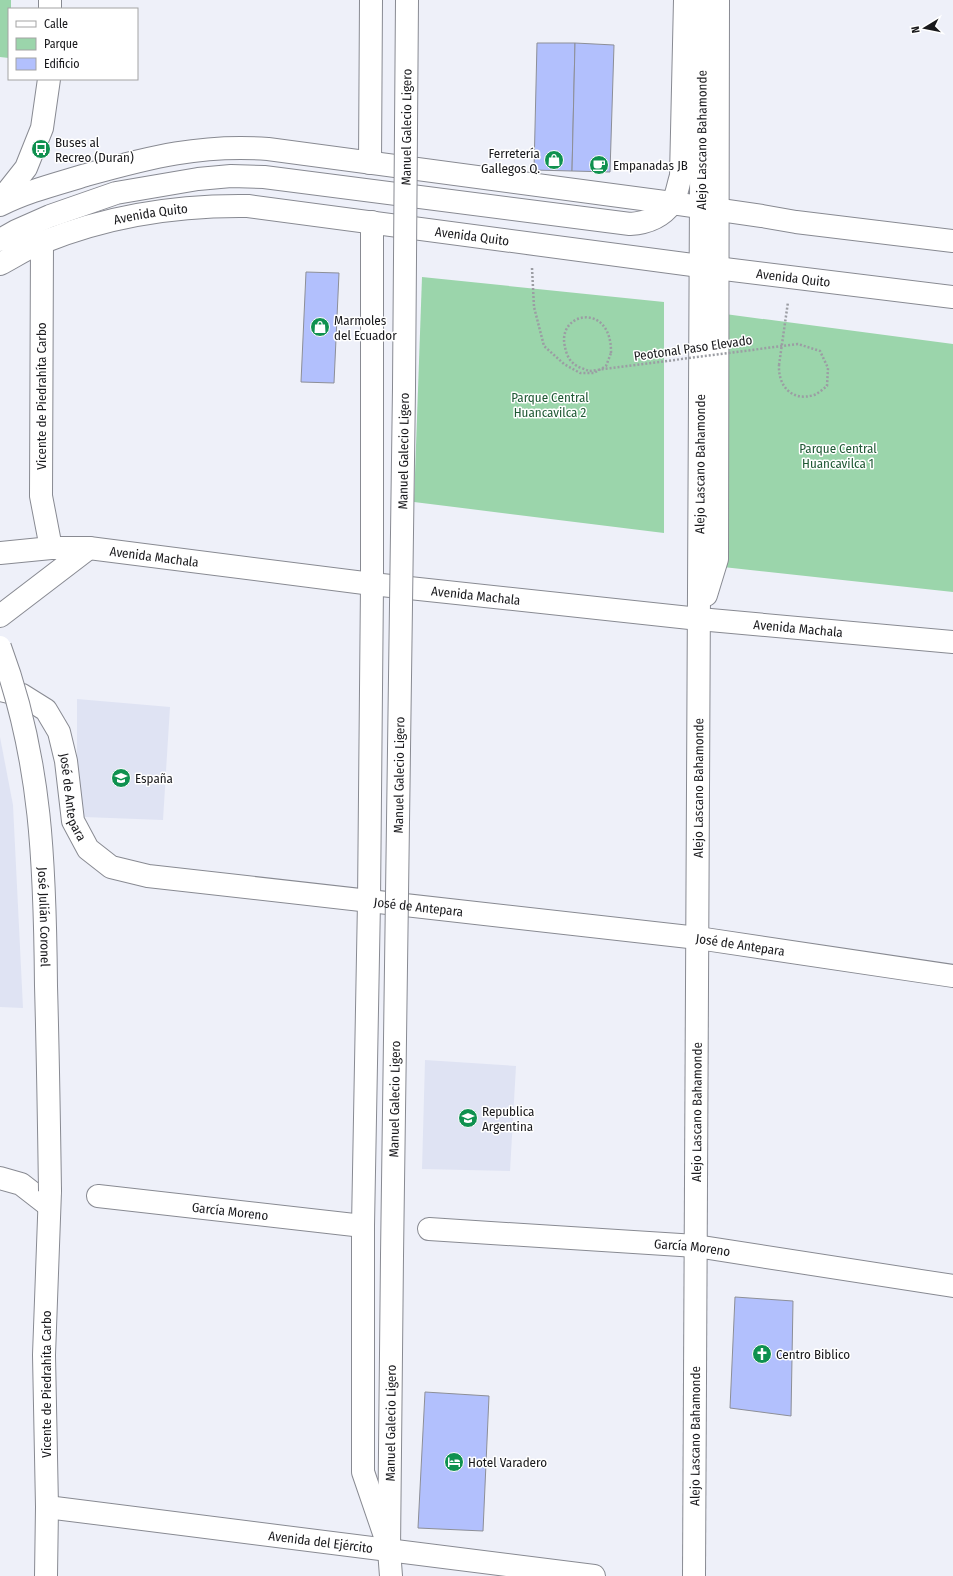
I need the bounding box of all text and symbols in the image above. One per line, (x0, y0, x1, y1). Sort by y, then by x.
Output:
legend (8, 8, 138, 80)
north arrow (905, 8, 945, 48)
text: Calle (44, 17, 68, 31)
text: N (909, 25, 923, 34)
text: Parque (44, 37, 78, 51)
text: Edificio (44, 57, 80, 71)
street label: Manuel Galecio Ligero (398, 68, 414, 186)
street label: Alejo Lascano Bahamonde (693, 70, 709, 210)
place label: Buses al Recreo (Duran) (55, 135, 134, 165)
bus stop icon: Buses al Recreo (Duran) (30, 138, 52, 160)
place label: Ferretería Gallegos Q. (481, 146, 540, 176)
shop icon: Ferretería Gallegos Q. (543, 149, 565, 171)
cafe icon: Empanadas JB (588, 154, 610, 176)
place label: Empanadas JB (613, 158, 688, 173)
street label: Avenida Quito (112, 201, 188, 227)
street label: Avenida Quito (434, 223, 510, 248)
street label: Avenida Quito (755, 265, 832, 289)
place label: Marmoles del Ecuador (334, 313, 397, 343)
shop icon: Marmoles del Ecuador (309, 316, 331, 338)
street label: Vicente de Piedrahíta Carbo (34, 322, 49, 470)
street label: Peotonal Paso Elevado (633, 332, 753, 364)
park label: Parque Central Huancavilca 2 (511, 390, 589, 420)
street label: Manuel Galecio Ligero (395, 392, 411, 510)
street label: Alejo Lascano Bahamonde (692, 394, 707, 534)
park label: Parque Central Huancavilca 1 (799, 441, 877, 471)
street label: Avenida Machala (109, 543, 200, 569)
street label: Avenida Machala (431, 583, 521, 607)
street label: Avenida Machala (753, 616, 844, 639)
street label: Manuel Galecio Ligero (390, 716, 407, 834)
street label: Alejo Lascano Bahamonde (690, 718, 706, 858)
street label: José de Antepara (57, 751, 90, 843)
school or university icon: España (110, 767, 132, 789)
place label: España (135, 771, 173, 786)
street label: José Julián Coronel (35, 867, 53, 967)
street label: José de Antepara (373, 894, 464, 919)
street label: José de Antepara (695, 930, 786, 958)
street label: Manuel Galecio Ligero (386, 1040, 402, 1158)
street label: Alejo Lascano Bahamonde (689, 1042, 704, 1182)
place label: Republica Argentina (482, 1104, 534, 1134)
school or university icon: Republica Argentina (457, 1107, 479, 1129)
street label: García Moreno (191, 1199, 269, 1223)
street label: García Moreno (654, 1236, 732, 1259)
street label: Vicente de Piedrahíta Carbo (39, 1310, 54, 1458)
church icon: Centro Biblico (751, 1343, 773, 1365)
place label: Centro Biblico (776, 1347, 850, 1362)
street label: Manuel Galecio Ligero (382, 1364, 398, 1482)
street label: Alejo Lascano Bahamonde (687, 1366, 703, 1506)
hotel icon: Hotel Varadero (443, 1451, 465, 1473)
place label: Hotel Varadero (468, 1455, 547, 1470)
street label: Avenida del Ejército (268, 1528, 374, 1556)

